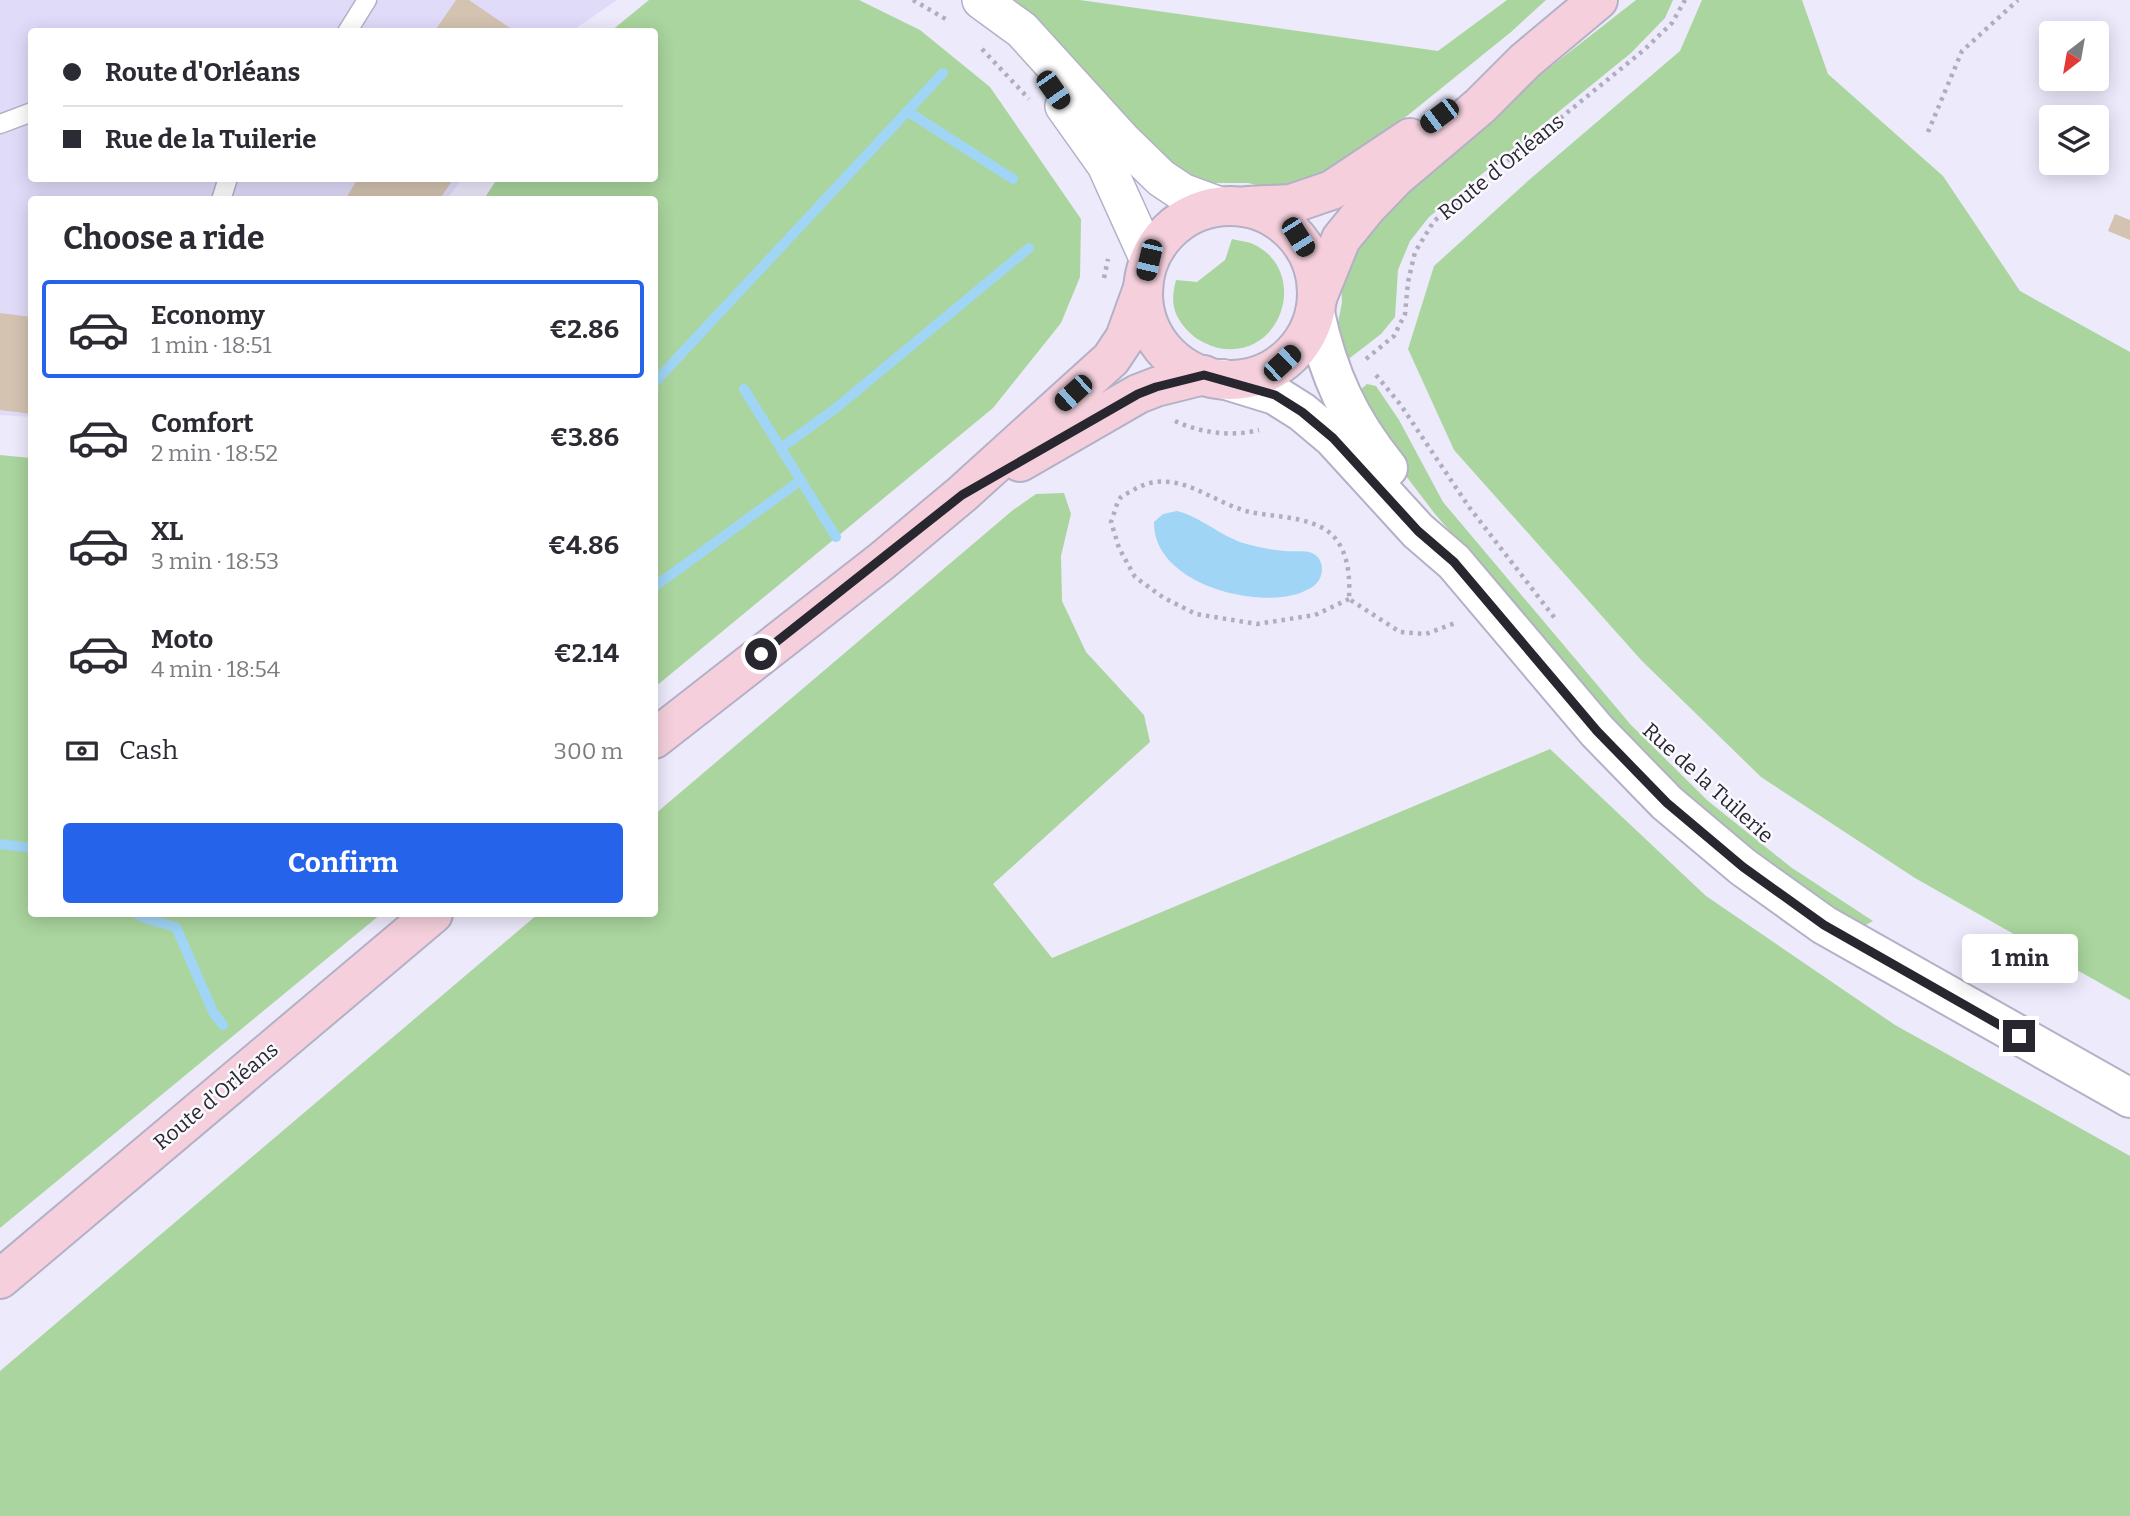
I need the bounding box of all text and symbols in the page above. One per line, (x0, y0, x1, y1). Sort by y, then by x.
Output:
north arrow (2039, 21, 2109, 91)
map controls (2039, 21, 2109, 175)
text: Route d'Orléans (105, 57, 300, 88)
car (1033, 67, 1074, 113)
car (1416, 95, 1463, 137)
button: layers (2039, 105, 2109, 175)
street label: Route d'Orléans (1433, 108, 1569, 226)
text: Rue de la Tuilerie (105, 124, 316, 155)
car (1278, 214, 1319, 260)
text: Choose a ride (63, 219, 264, 257)
car (1135, 237, 1164, 283)
icon: car (67, 298, 130, 361)
text: Economy (151, 300, 265, 331)
text: €2.86 (549, 314, 619, 345)
text: 1 min · 18:51 (151, 331, 272, 359)
car (1260, 341, 1305, 385)
car (1051, 371, 1096, 415)
icon: car (67, 406, 130, 469)
text: Comfort (151, 408, 254, 439)
text: €3.86 (550, 422, 619, 453)
text: 2 min · 18:52 (151, 439, 278, 467)
icon: car (67, 514, 130, 577)
text: XL (151, 516, 183, 547)
text: €4.86 (548, 530, 619, 561)
text: 3 min · 18:53 (151, 547, 279, 575)
icon: car (67, 622, 130, 685)
text: Moto (151, 624, 213, 655)
text: €2.14 (554, 638, 619, 669)
route start (745, 638, 777, 670)
text: 4 min · 18:54 (151, 655, 280, 683)
street label: Rue de la Tuilerie (1637, 717, 1779, 849)
icon: cash (63, 732, 101, 770)
text: Cash (119, 735, 178, 766)
text: 300 m (554, 737, 623, 765)
button: Confirm (63, 823, 623, 903)
callout: 1 min (1961, 934, 2077, 984)
text: 1 min (1991, 944, 2049, 972)
route end (2003, 1020, 2035, 1052)
street label: Route d'Orléans (149, 1036, 283, 1156)

